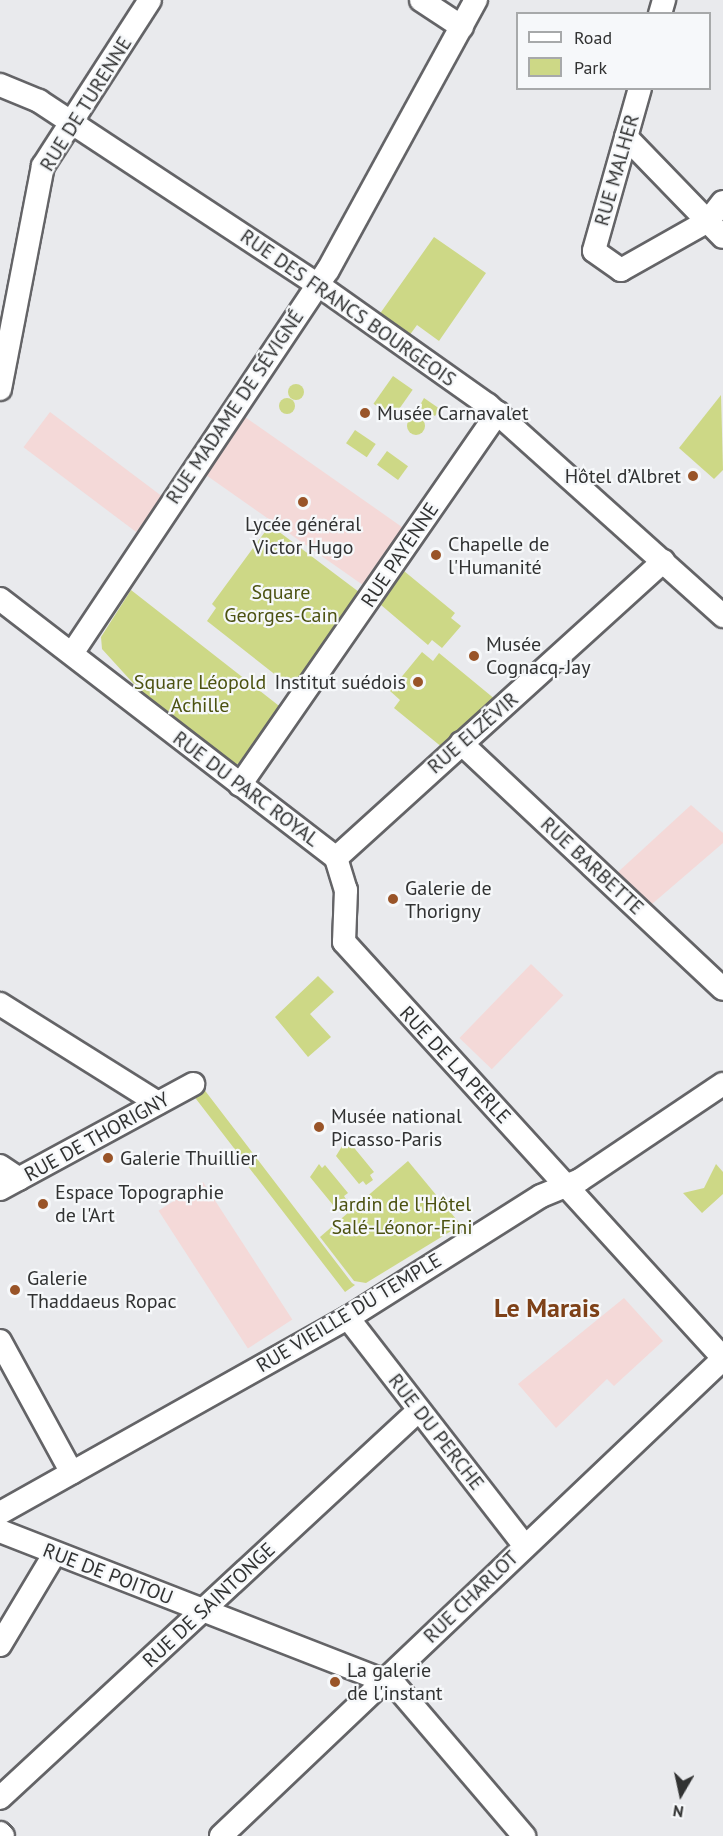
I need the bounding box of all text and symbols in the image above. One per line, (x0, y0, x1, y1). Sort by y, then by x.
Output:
legend (516, 12, 711, 90)
text: Road (574, 26, 612, 49)
street label: RUE DE TURENNE (35, 32, 137, 176)
text: Park (574, 56, 607, 79)
street label: RUE MALHER (590, 111, 644, 229)
street label: RUE DES FRANCS BOURGEOIS (236, 224, 460, 392)
street label: RUE MADAME DE SÉVIGNÉ (161, 305, 309, 509)
place label: Musée Carnavalet (377, 401, 528, 425)
marker: Musée Carnavalet (358, 406, 372, 420)
place label: Hôtel d’Albret (565, 464, 681, 488)
marker: Hôtel d’Albret (686, 469, 700, 483)
marker: Lycée général Victor Hugo (296, 495, 310, 509)
street label: RUE PAYENNE (356, 498, 444, 612)
place label: Lycée général Victor Hugo (245, 512, 361, 559)
place label: Chapelle de l'Humanité (448, 532, 549, 579)
marker: Chapelle de l'Humanité (429, 548, 443, 562)
park label: Square Georges-Cain (224, 581, 338, 628)
place label: Musée Cognacq-Jay (486, 632, 591, 679)
marker: Musée Cognacq-Jay (467, 649, 481, 663)
place label: Institut suédois (274, 670, 406, 694)
park label: Square Léopold Achille (134, 671, 266, 718)
marker: Institut suédois (411, 675, 425, 689)
street label: RUE ELZÉVIR (423, 687, 523, 779)
street label: RUE DU PARC ROYAL (168, 726, 324, 852)
street label: RUE BARBETTE (536, 812, 648, 920)
place label: Galerie de Thorigny (405, 876, 492, 923)
marker: Galerie de Thorigny (386, 892, 400, 906)
street label: RUE DE LA PERLE (394, 1001, 516, 1129)
street label: RUE DE THORIGNY (20, 1087, 174, 1187)
place label: Musée national Picasso-Paris (331, 1104, 462, 1151)
marker: Musée national Picasso-Paris (312, 1120, 326, 1134)
place label: Galerie Thuillier (120, 1146, 258, 1170)
marker: Galerie Thuillier (101, 1151, 115, 1165)
place label: Espace Topographie de l'Art (55, 1180, 224, 1227)
park label: Jardin de l'Hôtel Salé-Léonor-Fini (331, 1193, 473, 1240)
marker: Espace Topographie de l'Art (36, 1197, 50, 1211)
street label: RUE VIEILLE DU TEMPLE (252, 1248, 446, 1378)
place label: Galerie Thaddaeus Ropac (27, 1266, 177, 1313)
marker: Galerie Thaddaeus Ropac (8, 1283, 22, 1297)
district label: Le Marais (494, 1292, 600, 1324)
street label: RUE DU PERCHE (383, 1369, 489, 1495)
street label: RUE DE POITOU (40, 1538, 176, 1610)
street label: RUE DE SAINTONGE (138, 1538, 280, 1672)
street label: RUE CHARLOT (419, 1546, 523, 1648)
place label: La galerie de l'instant (347, 1658, 443, 1705)
marker: La galerie de l'instant (328, 1675, 342, 1689)
north arrow (651, 1764, 711, 1824)
text: N (671, 1801, 685, 1822)

